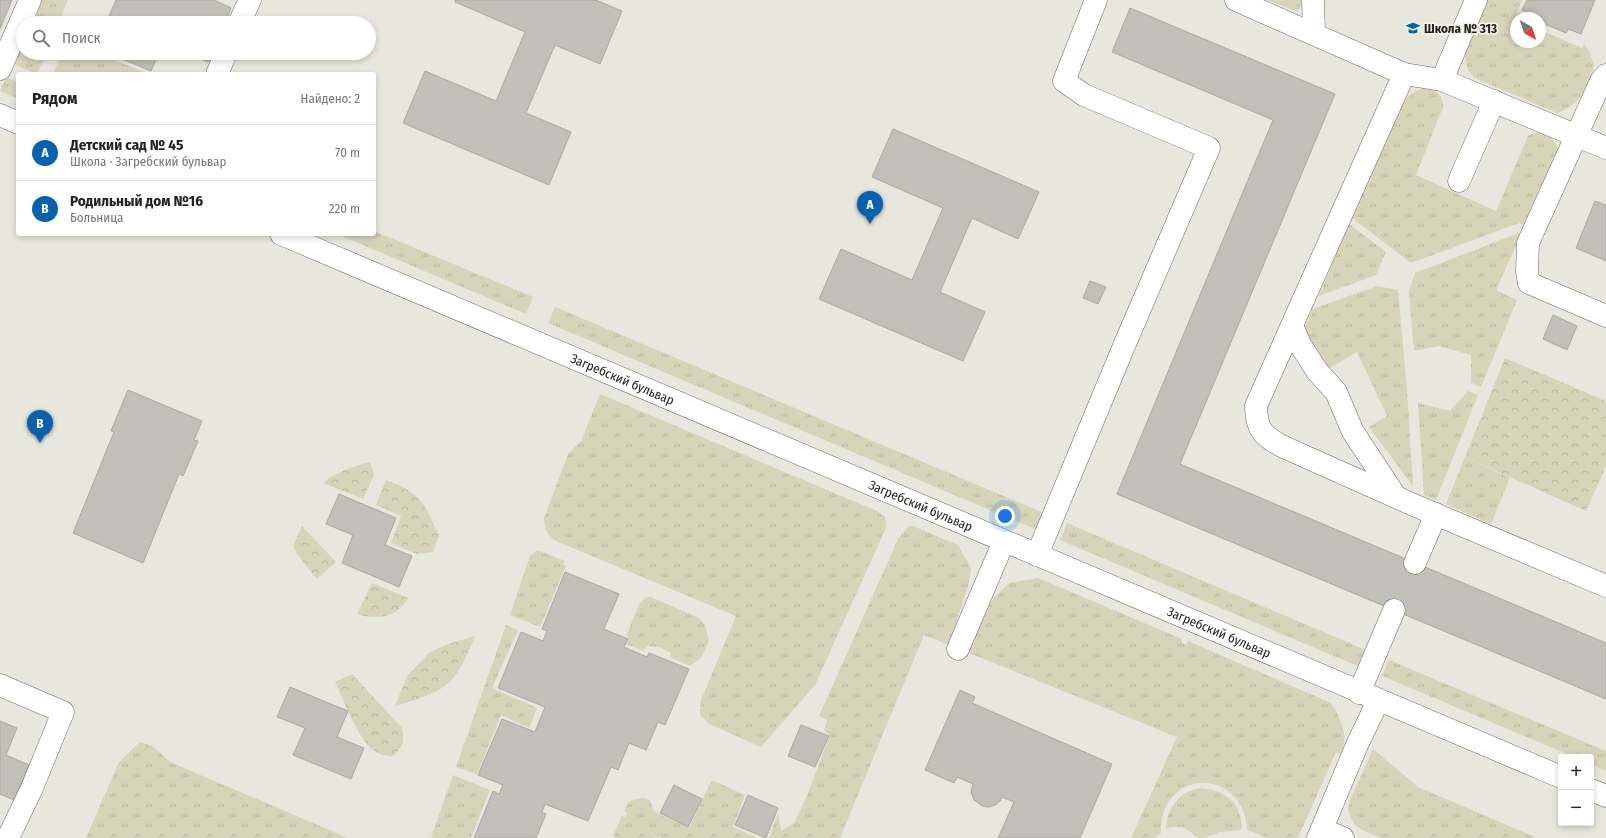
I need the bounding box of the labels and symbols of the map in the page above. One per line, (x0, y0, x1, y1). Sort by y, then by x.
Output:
north arrow (1510, 12, 1546, 48)
school or university icon: Школа № 313 (1405, 20, 1421, 36)
place label: Школа № 313 (1424, 21, 1497, 36)
pin: A (857, 191, 883, 224)
street label: Загребский бульвар (568, 350, 677, 408)
pin: B (27, 410, 53, 443)
street label: Загребский бульвар (867, 477, 975, 534)
your location (995, 506, 1015, 526)
street label: Загребский бульвар (1165, 603, 1273, 661)

